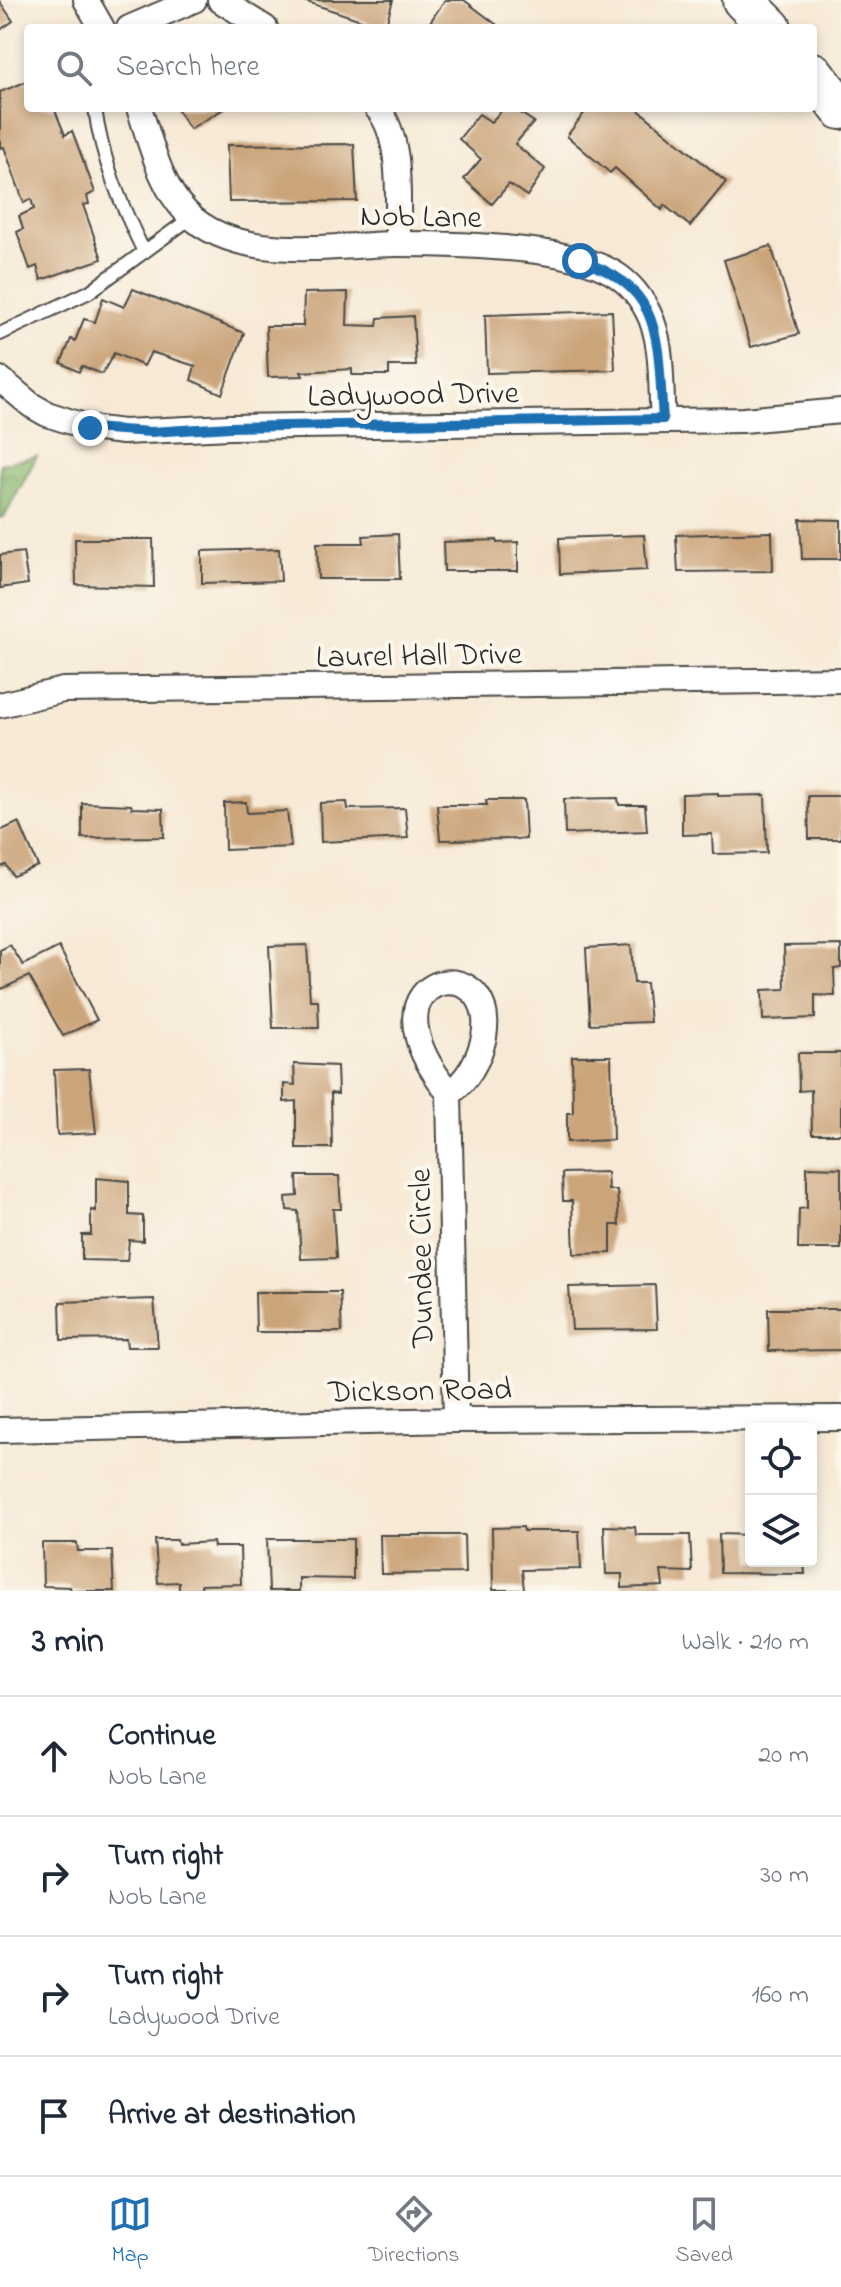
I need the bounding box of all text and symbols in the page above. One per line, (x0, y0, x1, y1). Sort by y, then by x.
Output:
search box (24, 24, 817, 112)
icon: search (52, 46, 96, 90)
text: Search here (116, 46, 260, 90)
street label: Nob Lane (360, 194, 483, 243)
route start (562, 243, 598, 279)
street label: Ladywood Drive (307, 371, 520, 422)
route end (72, 410, 108, 446)
street label: Laurel Hall Drive (315, 632, 523, 683)
street label: Dundee Circle (398, 1167, 449, 1349)
street label: Dickson Road (327, 1367, 512, 1418)
map controls (745, 1423, 817, 1567)
button: locate (745, 1423, 817, 1495)
button: layers (745, 1495, 817, 1567)
text: 3 min (32, 1618, 104, 1668)
text: Walk · 210 m (681, 1624, 809, 1662)
text: Continue (108, 1715, 216, 1759)
icon: ahead (32, 1734, 76, 1778)
text: 20 m (758, 1737, 809, 1775)
text: Nob Lane (108, 1759, 207, 1797)
text: Turn right (108, 1835, 223, 1879)
icon: right (32, 1854, 76, 1898)
text: 30 m (760, 1857, 809, 1895)
text: Nob Lane (108, 1879, 207, 1917)
text: Turn right (108, 1955, 223, 1999)
icon: right (32, 1974, 76, 2018)
text: 160 m (751, 1977, 809, 2015)
text: Ladywood Drive (108, 1999, 280, 2037)
icon: arrive (32, 2094, 76, 2138)
text: Arrive at destination (108, 2094, 356, 2138)
tab: Map (108, 2192, 152, 2272)
tab: Directions (368, 2192, 459, 2272)
tab: Saved (676, 2192, 733, 2272)

